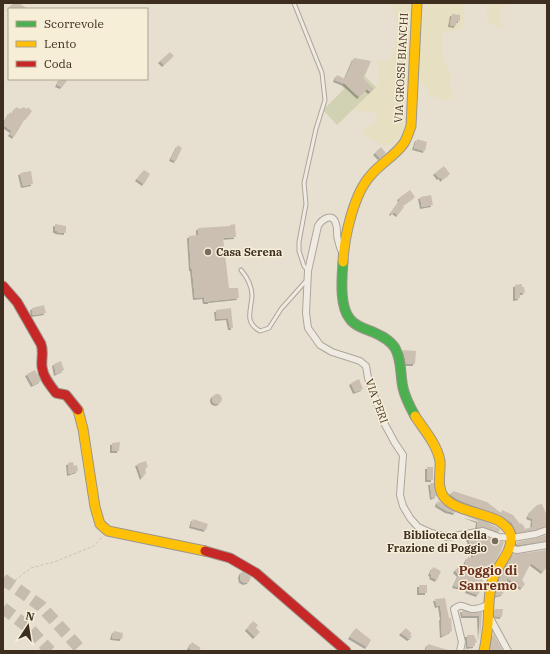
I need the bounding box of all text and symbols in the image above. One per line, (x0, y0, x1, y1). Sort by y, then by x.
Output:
legend (8, 8, 148, 80)
street label: VIA GROSSI BIANCHI (391, 12, 411, 124)
text: Scorrevole (44, 16, 104, 31)
text: Lento (44, 36, 76, 51)
text: Coda (44, 56, 73, 71)
place label: Casa Serena (216, 245, 282, 259)
marker: Casa Serena (203, 247, 213, 257)
street label: VIA PERI (362, 377, 392, 425)
place label: Biblioteca della Frazione di Poggio (387, 528, 487, 555)
marker: Biblioteca della Frazione di Poggio (490, 536, 500, 546)
district label: Poggio di Sanremo (459, 562, 518, 594)
north arrow (8, 606, 48, 646)
text: N (24, 608, 36, 624)

